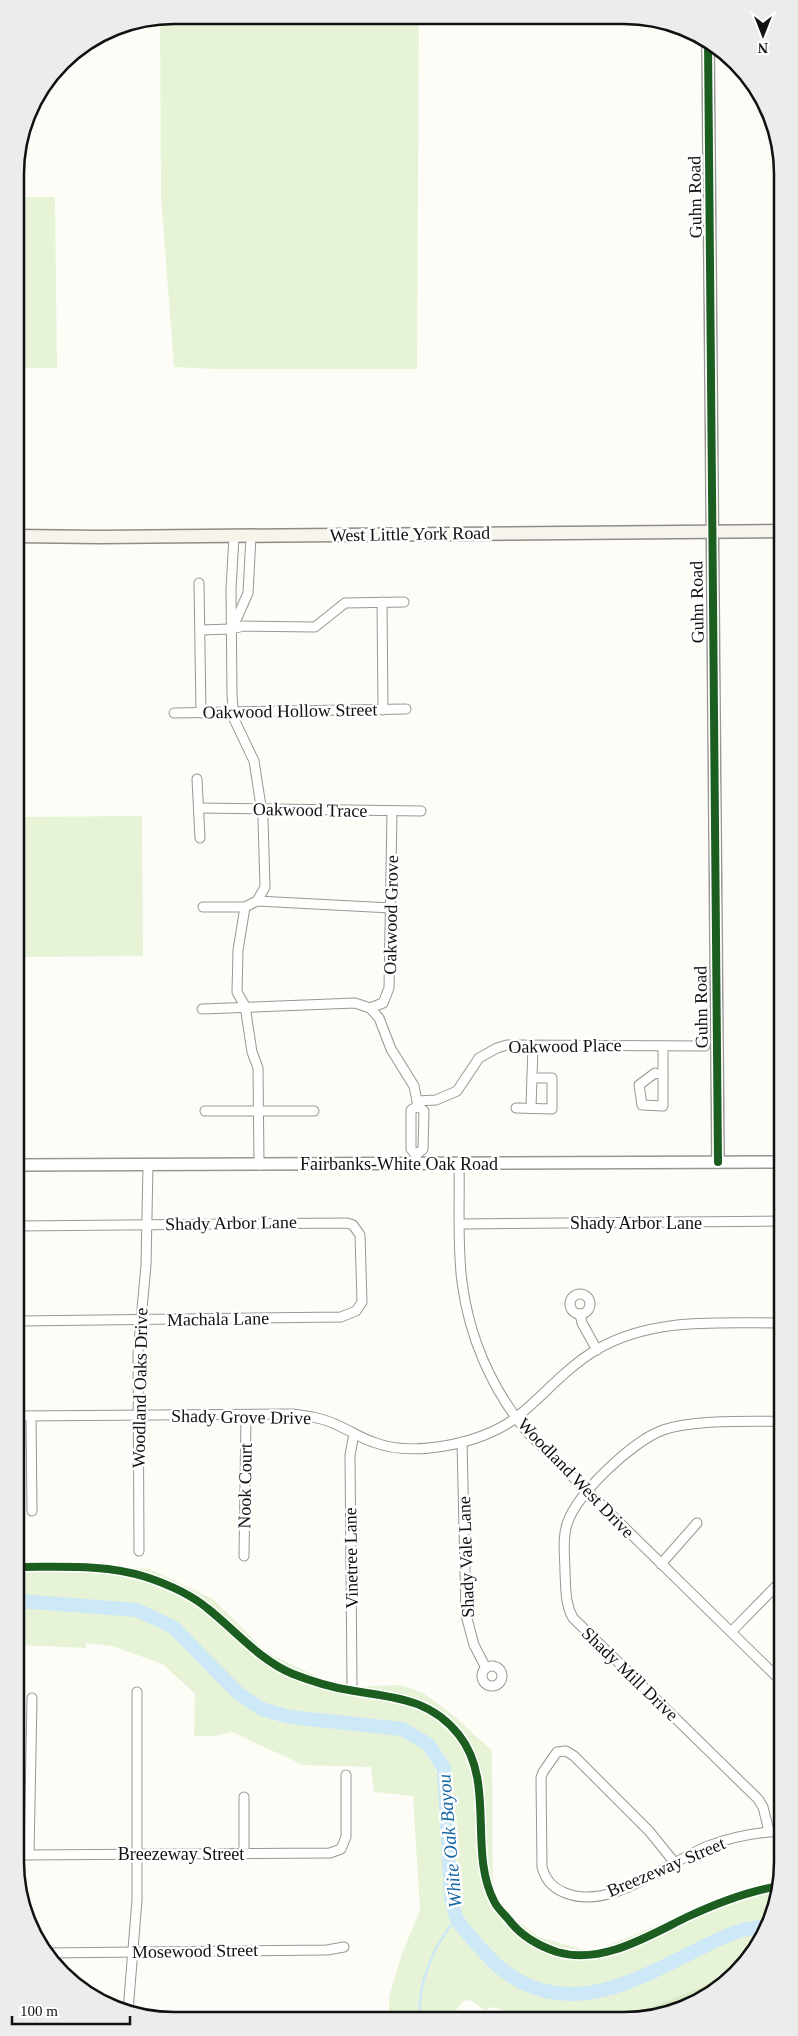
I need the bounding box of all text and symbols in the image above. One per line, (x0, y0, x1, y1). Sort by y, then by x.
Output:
north arrow (738, 10, 788, 60)
text: N (758, 40, 768, 55)
street label: Guhn Road (684, 156, 706, 238)
street label: West Little York Road (330, 523, 490, 545)
street label: Guhn Road (686, 561, 708, 643)
street label: Oakwood Hollow Street (202, 699, 378, 723)
street label: Oakwood Trace (253, 799, 367, 821)
street label: Oakwood Grove (380, 855, 402, 975)
street label: Guhn Road (690, 966, 712, 1048)
street label: Oakwood Place (508, 1035, 622, 1057)
street label: Fairbanks-White Oak Road (300, 1154, 498, 1174)
street label: Shady Arbor Lane (165, 1212, 297, 1234)
street label: Shady Arbor Lane (570, 1213, 702, 1233)
street label: Woodland Oaks Drive (129, 1308, 151, 1468)
street label: Machala Lane (167, 1308, 269, 1330)
street label: Shady Grove Drive (171, 1406, 311, 1428)
street label: Woodland West Drive (514, 1414, 638, 1542)
street label: Nook Court (234, 1443, 256, 1529)
street label: Shady Vale Lane (454, 1496, 478, 1618)
street label: Vinetree Lane (340, 1507, 362, 1609)
street label: Shady Mill Drive (578, 1623, 682, 1725)
water label: White Oak Bayou (433, 1773, 466, 1909)
street label: Breezeway Street (604, 1833, 728, 1901)
street label: Breezeway Street (118, 1844, 244, 1864)
street label: Mosewood Street (132, 1940, 258, 1962)
scale bar (12, 1994, 130, 2026)
text: 100 m (20, 2003, 58, 2019)

